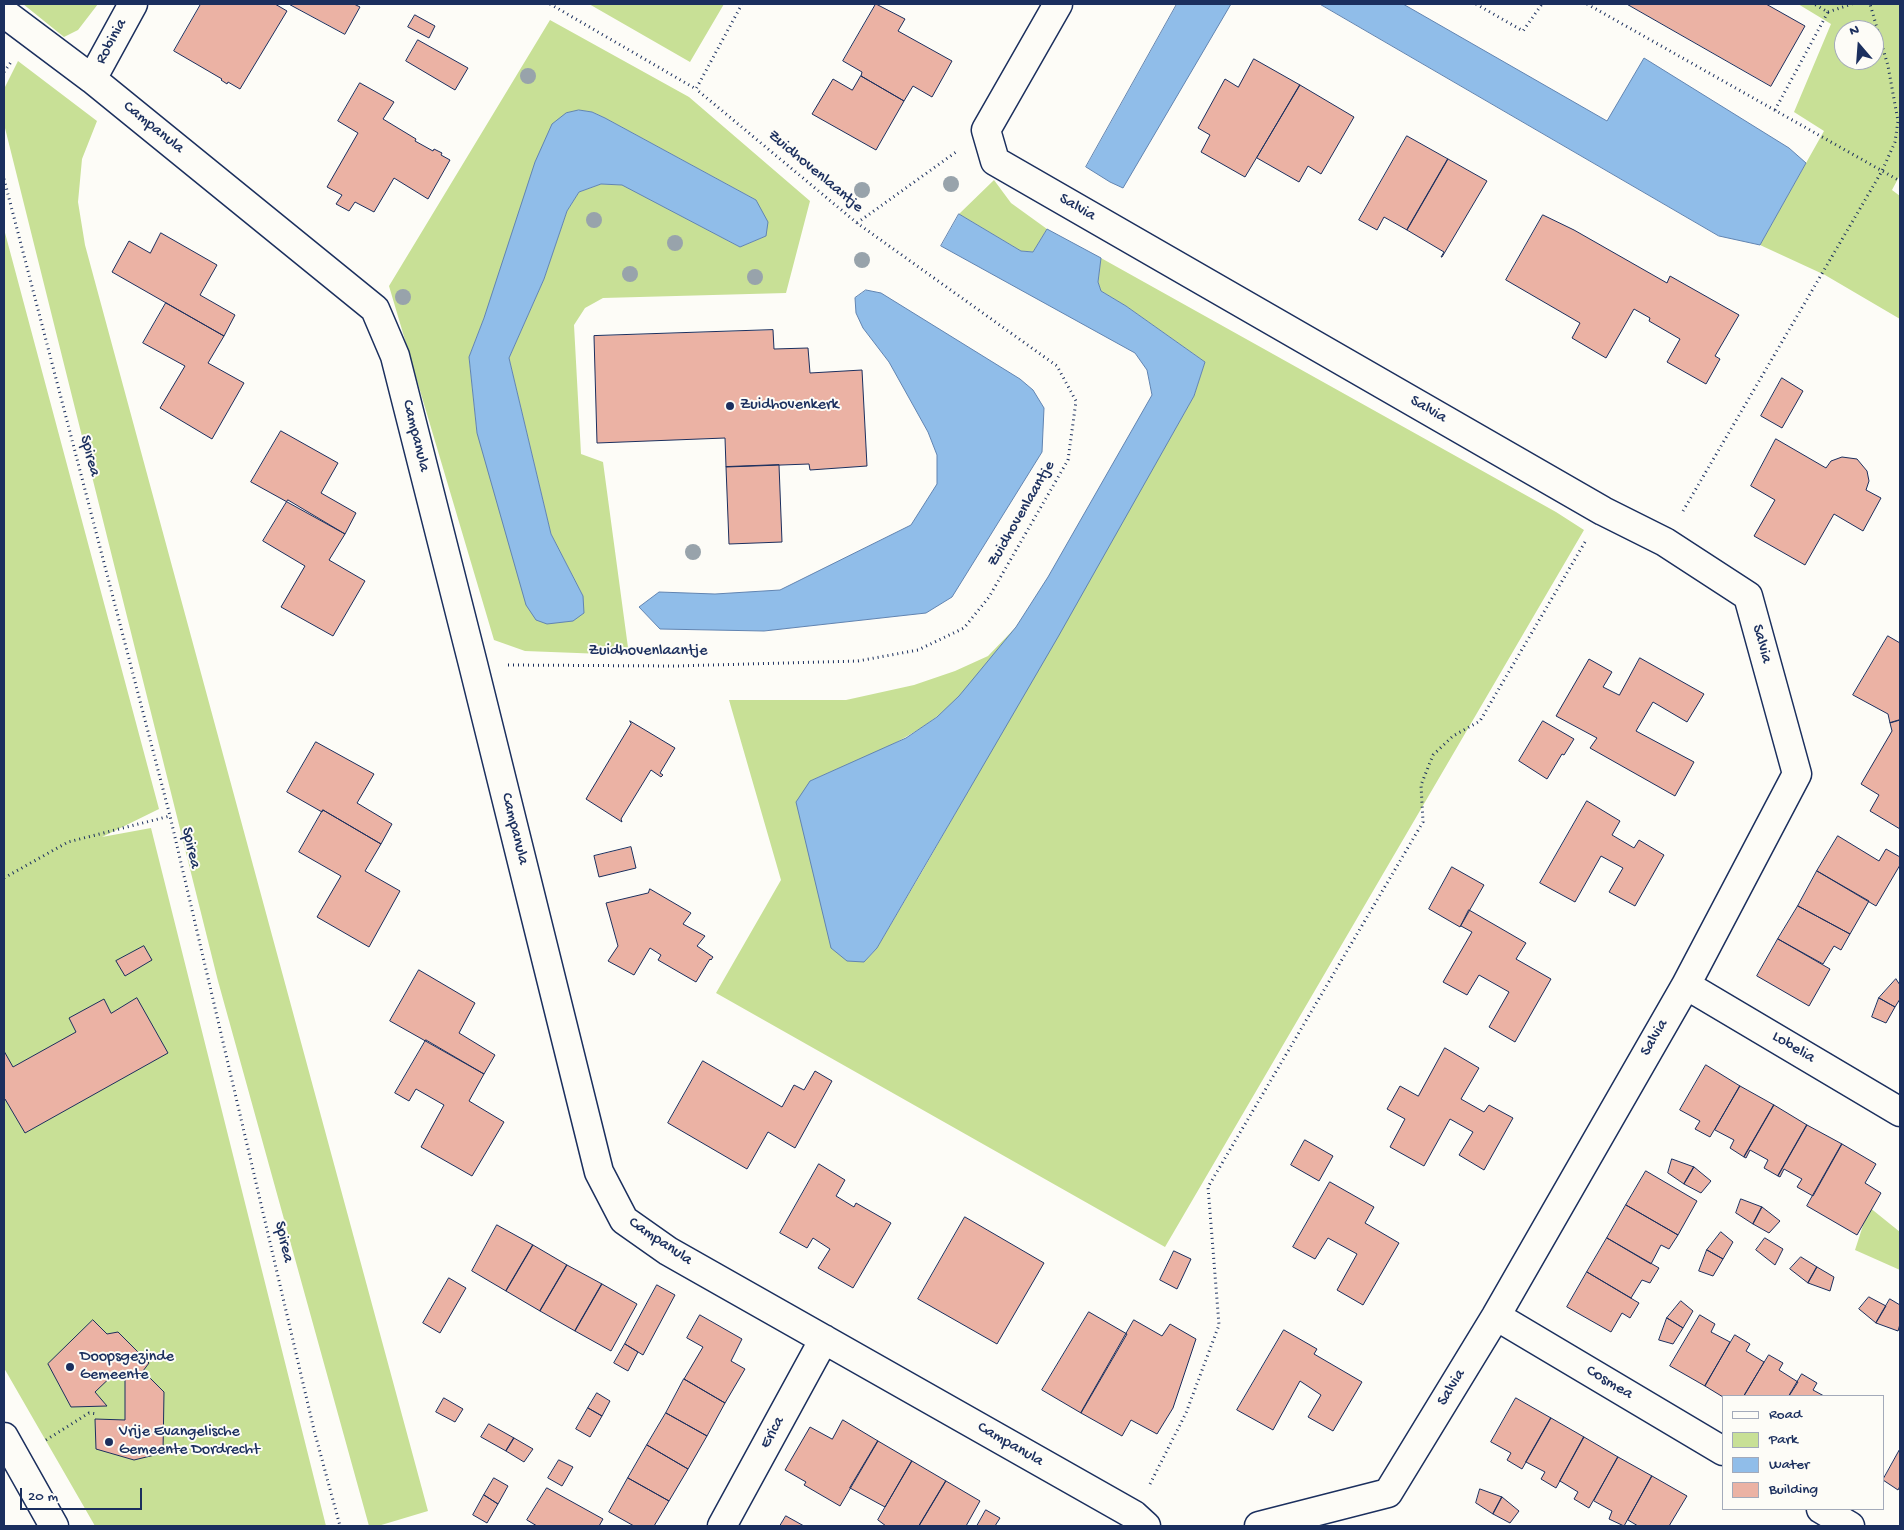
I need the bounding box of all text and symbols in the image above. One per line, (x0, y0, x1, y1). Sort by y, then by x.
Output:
street label: Robinia (92, 16, 132, 68)
north arrow (1834, 20, 1884, 70)
text: N (1848, 22, 1861, 41)
street label: Campanula (119, 98, 187, 158)
street label: Zuidhovenlaantje (763, 126, 867, 218)
street label: Salvia (1055, 190, 1099, 226)
street label: Salvia (1406, 392, 1450, 428)
place label: Zuidhovenkerk (740, 396, 839, 416)
street label: Campanula (397, 398, 433, 474)
marker: Zuidhovenkerk (724, 400, 736, 412)
street label: Spirea (74, 433, 104, 479)
street label: Zuidhovenlaantje (984, 458, 1060, 570)
street label: Salvia (1747, 623, 1775, 665)
street label: Zuidhovenlaantje (589, 642, 707, 662)
street label: Campanula (496, 791, 532, 867)
street label: Spirea (176, 826, 204, 870)
street label: Salvia (1637, 1016, 1673, 1060)
street label: Lobelia (1768, 1028, 1818, 1068)
street label: Campanula (624, 1214, 696, 1270)
street label: Spirea (269, 1220, 297, 1264)
place label: Doopsgezinde Gemeente (80, 1348, 174, 1386)
marker: Doopsgezinde Gemeente (64, 1361, 76, 1373)
street label: Cosmea (1582, 1362, 1636, 1404)
street label: Salvia (1434, 1366, 1470, 1410)
legend (1722, 1395, 1884, 1510)
text: Road (1769, 1406, 1802, 1424)
street label: Erica (757, 1414, 789, 1452)
street label: Campanula (974, 1418, 1046, 1472)
place label: Vrije Evangelische Gemeente Dordrecht (119, 1423, 260, 1461)
text: Park (1769, 1431, 1798, 1449)
marker: Vrije Evangelische Gemeente Dordrecht (103, 1436, 115, 1448)
text: Water (1769, 1456, 1809, 1474)
scale bar (22, 1478, 145, 1510)
text: Building (1769, 1481, 1818, 1499)
text: 20 m (28, 1488, 58, 1506)

